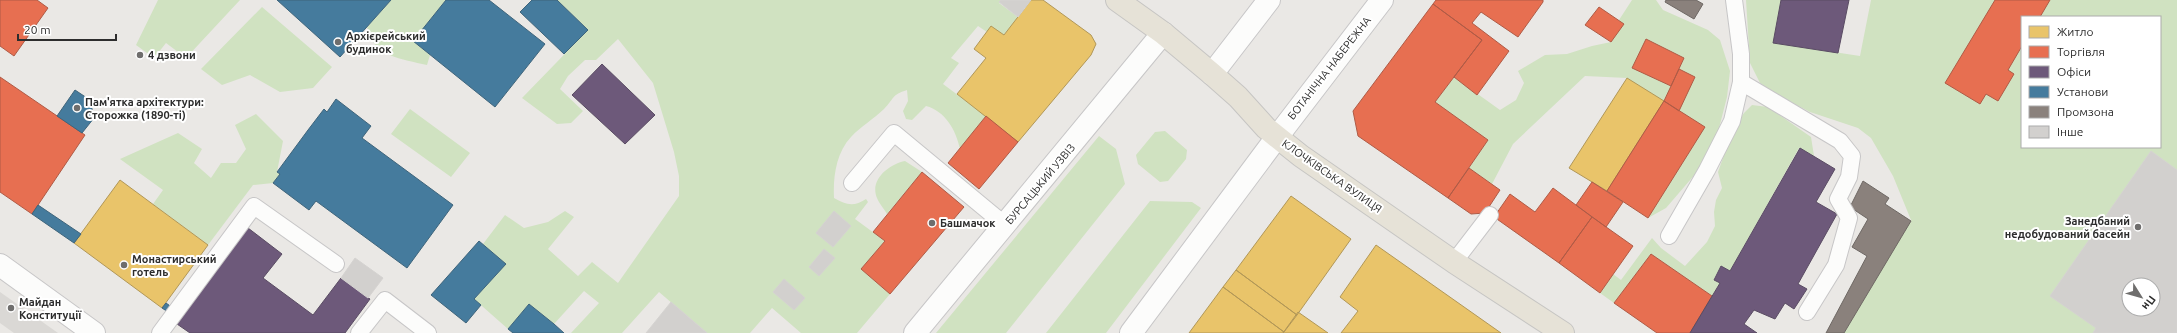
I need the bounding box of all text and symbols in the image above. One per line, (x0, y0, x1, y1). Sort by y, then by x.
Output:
street label: БОТАНІЧНА НАБЕРЕЖНА (1285, 13, 1373, 122)
scale bar (18, 16, 116, 42)
legend (2021, 16, 2161, 148)
text: 20 m (24, 23, 51, 36)
text: Житло (2057, 25, 2094, 38)
place label: Архієрейський будинок (346, 30, 426, 55)
marker: Архієрейський будинок (333, 37, 343, 47)
text: Торгівля (2057, 45, 2105, 58)
place label: 4 дзвони (148, 49, 196, 61)
marker: 4 дзвони (135, 50, 145, 60)
text: Офіси (2057, 65, 2091, 78)
text: Установи (2057, 85, 2108, 98)
place label: Пам'ятка архітектури: Сторожка (1890-ті) (85, 96, 204, 122)
marker: Пам'ятка архітектури: Сторожка (1890-ті) (72, 103, 82, 113)
text: Промзона (2057, 105, 2114, 118)
text: Інше (2057, 125, 2083, 138)
street label: КЛОЧКІВСЬКА ВУЛИЦЯ (1280, 137, 1384, 215)
street label: БУРСАЦЬКИЙ УЗВІЗ (1003, 141, 1077, 227)
place label: Занедбаний недобудований басейн (2005, 215, 2130, 240)
place label: Башмачок (940, 217, 996, 229)
marker: Башмачок (927, 218, 937, 228)
marker: Занедбаний недобудований басейн (2133, 222, 2143, 232)
place label: Монастирський готель (132, 253, 216, 278)
marker: Монастирський готель (119, 260, 129, 270)
north arrow (2121, 277, 2161, 317)
text: Пн (2140, 294, 2158, 312)
place label: Майдан Конституції (19, 296, 82, 321)
marker: Майдан Конституції (6, 303, 16, 313)

